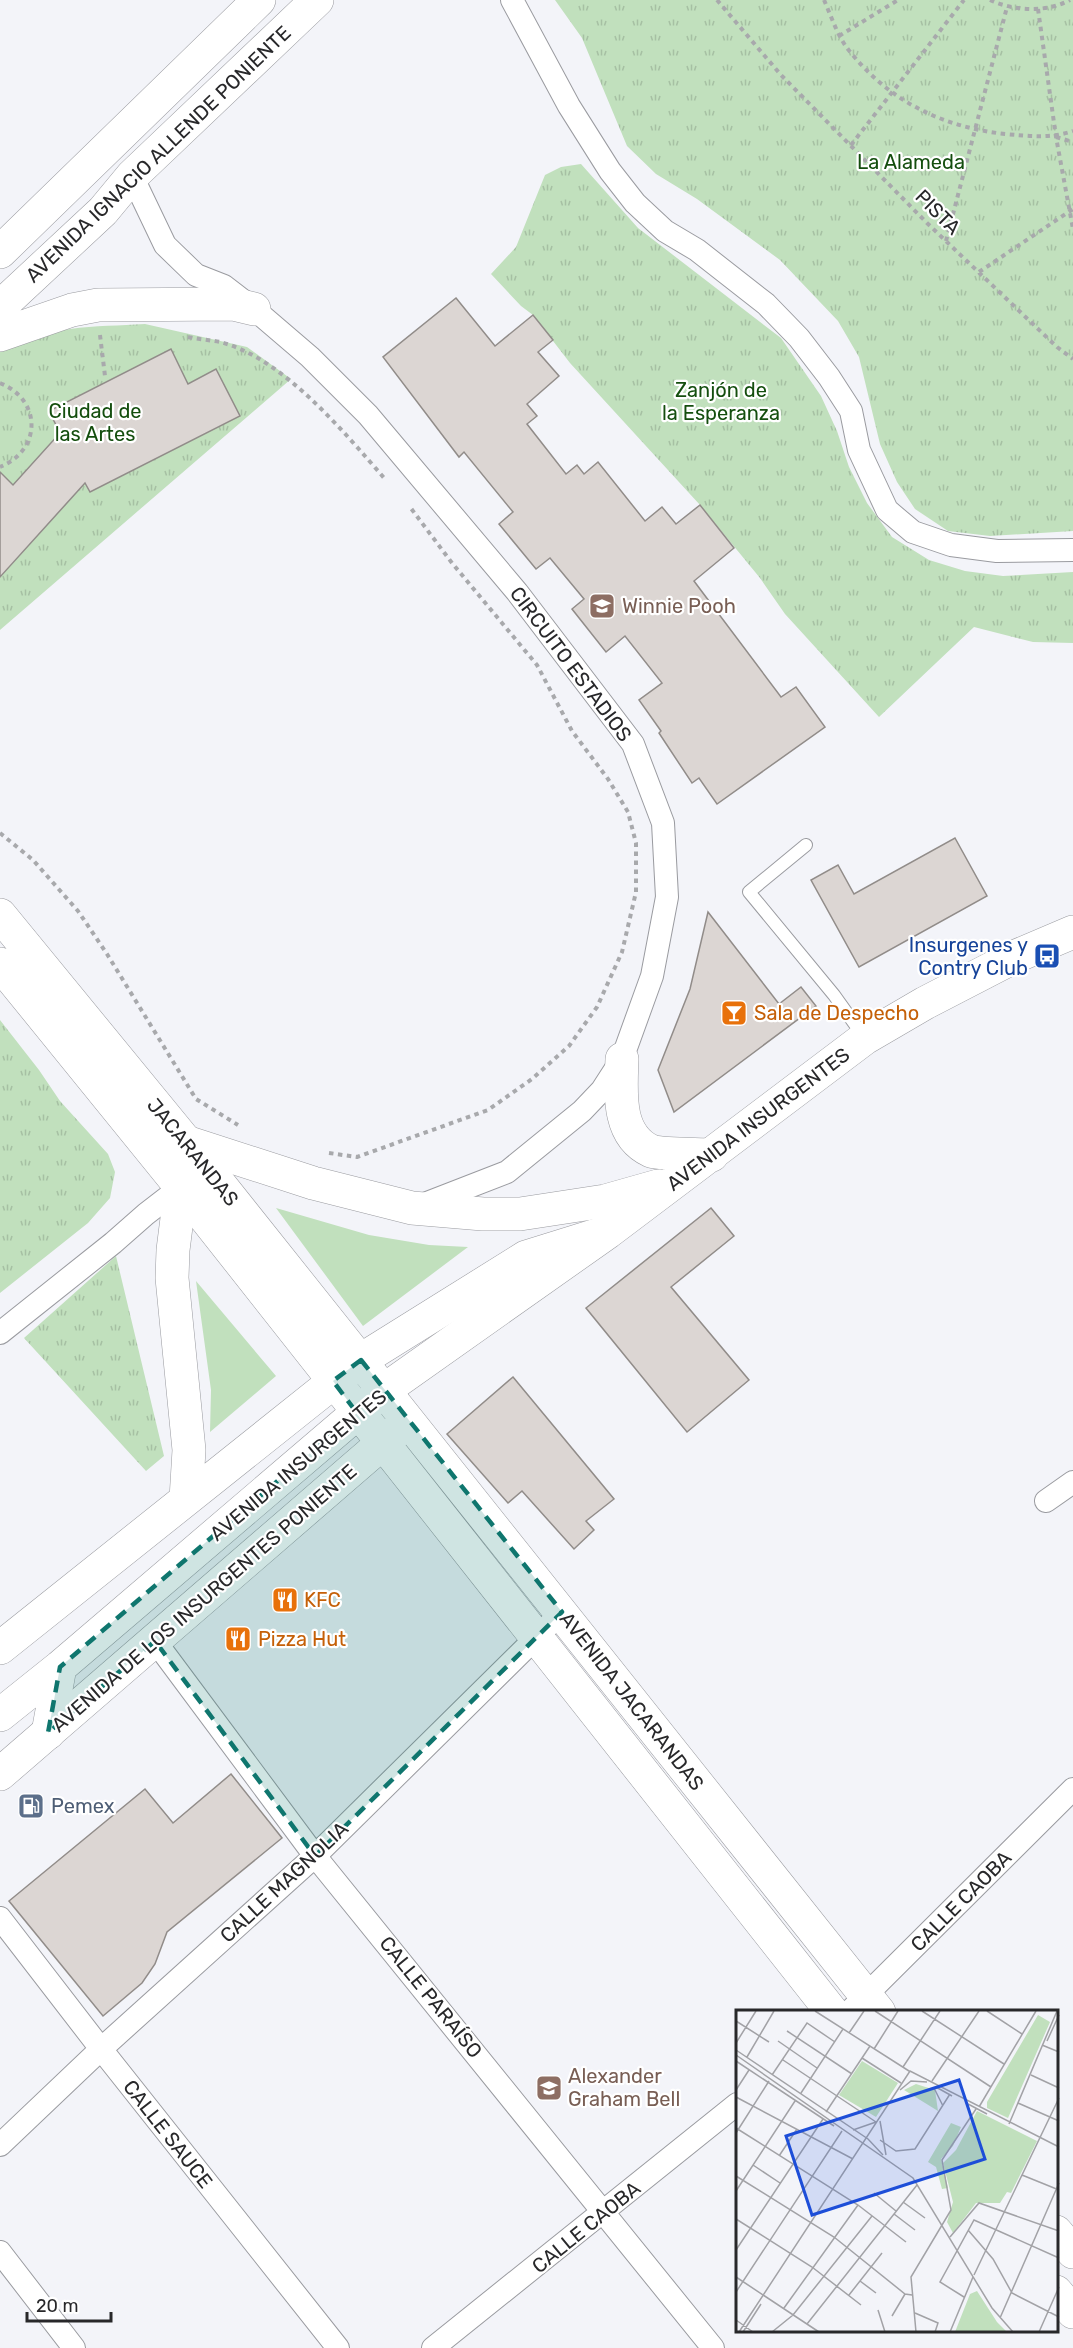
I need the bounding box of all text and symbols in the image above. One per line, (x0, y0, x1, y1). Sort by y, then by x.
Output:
street label: AVENIDA IGNACIO ALLENDE PONIENTE (20, 21, 296, 287)
park label: La Alameda (857, 150, 965, 174)
street label: PISTA (910, 184, 966, 240)
park label: Zanjón de la Esperanza (662, 378, 780, 425)
park label: Ciudad de las Artes (48, 399, 142, 446)
street label: CIRCUITO ESTADIOS (505, 582, 637, 746)
school or university icon: Winnie Pooh (587, 591, 617, 621)
place label: Winnie Pooh (622, 594, 736, 618)
place label: Insurgenes y Contry Club (909, 933, 1028, 980)
bus stop icon: Insurgenes y Contry Club (1032, 941, 1062, 971)
bar icon: Sala de Despecho (719, 998, 749, 1028)
place label: Sala de Despecho (754, 1001, 919, 1025)
street label: AVENIDA INSURGENTES (662, 1042, 854, 1196)
street label: JACARANDAS (142, 1093, 244, 1211)
street label: AVENIDA INSURGENTES (205, 1384, 391, 1546)
street label: AVENIDA DE LOS INSURGENTES PONIENTE (47, 1459, 361, 1737)
restaurant icon: KFC (270, 1585, 300, 1615)
place label: KFC (304, 1588, 341, 1612)
street label: AVENIDA JACARANDAS (555, 1607, 709, 1795)
restaurant icon: Pizza Hut (223, 1624, 253, 1654)
place label: Pizza Hut (258, 1627, 346, 1651)
fuel station icon: Pemex (16, 1791, 46, 1821)
place label: Pemex (51, 1794, 115, 1818)
street label: CALLE MAGNOLIA (215, 1817, 353, 1947)
street label: CALLE CAOBA (906, 1846, 1016, 1956)
street label: CALLE PARAÍSO (375, 1931, 487, 2063)
inset map (736, 2010, 1058, 2333)
place label: Alexander Graham Bell (568, 2064, 680, 2111)
school or university icon: Alexander Graham Bell (534, 2073, 564, 2103)
street label: CALLE SAUCE (118, 2075, 218, 2193)
street label: CALLE CAOBA (527, 2176, 645, 2278)
scale bar (27, 2285, 111, 2323)
text: 20 m (36, 2295, 78, 2317)

